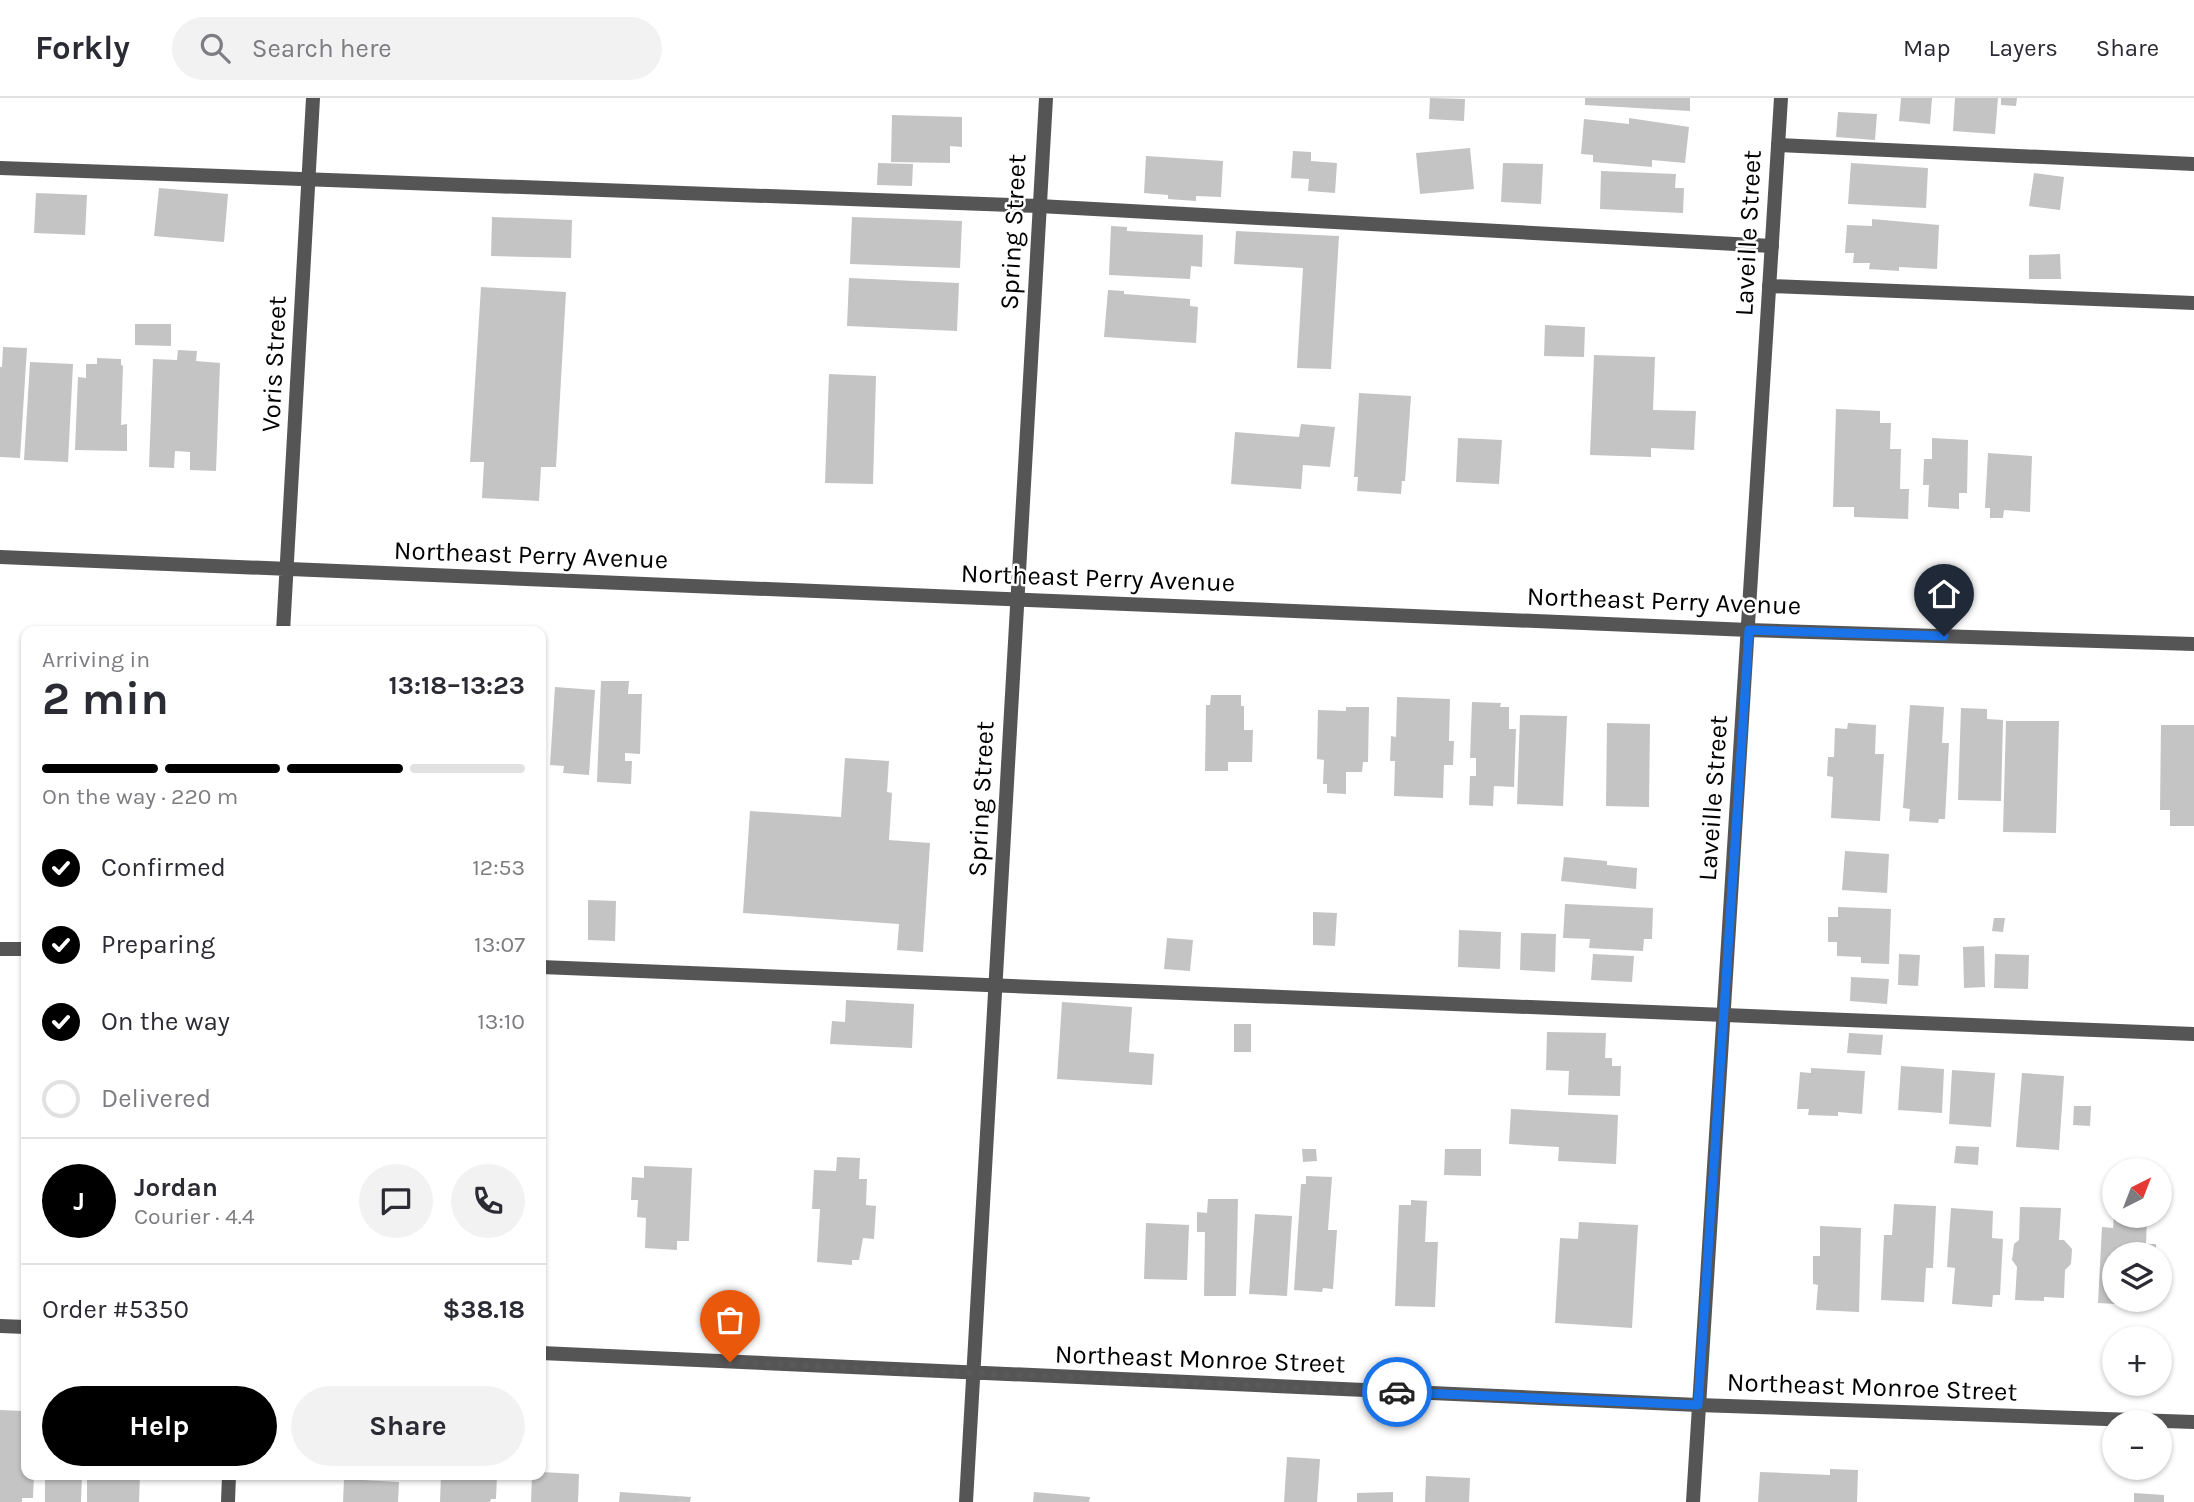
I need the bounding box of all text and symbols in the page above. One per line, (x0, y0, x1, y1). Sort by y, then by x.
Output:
search box (172, 17, 662, 80)
text: Forkly (35, 29, 130, 67)
icon: search (196, 29, 234, 67)
text: Search here (252, 33, 392, 64)
text: Map (1903, 34, 1951, 62)
text: Layers (1989, 34, 2058, 62)
text: Share (2096, 34, 2159, 62)
street label: Laveille Street (1728, 149, 1768, 317)
street label: Spring Street (993, 153, 1033, 311)
street label: Voris Street (255, 295, 293, 433)
street label: Northeast Perry Avenue (393, 535, 669, 575)
street label: Northeast Perry Avenue (960, 558, 1236, 598)
pin (1914, 564, 1974, 636)
icon: home (1925, 575, 1963, 613)
street label: Northeast Perry Avenue (1526, 581, 1802, 621)
text: Arriving in (42, 646, 150, 673)
text: 13:18–13:23 (388, 670, 525, 701)
text: 2 min (42, 672, 169, 726)
street label: Laveille Street (1692, 714, 1734, 882)
street label: Spring Street (961, 720, 1001, 878)
text: On the way · 220 m (42, 783, 238, 810)
icon: check (42, 849, 80, 887)
text: Confirmed (101, 852, 226, 883)
text: 12:53 (472, 854, 525, 881)
icon: check (42, 926, 80, 964)
text: Preparing (101, 929, 215, 960)
text: 13:07 (474, 931, 525, 958)
icon: check (42, 1003, 80, 1041)
text: On the way (101, 1006, 230, 1037)
text: 13:10 (477, 1008, 525, 1035)
text: Delivered (101, 1083, 211, 1114)
north arrow (2102, 1158, 2172, 1228)
map controls (2102, 1158, 2172, 1480)
button: chat (359, 1164, 433, 1238)
button: phone (451, 1164, 525, 1238)
text: Jordan (134, 1172, 218, 1203)
text: J (73, 1186, 85, 1217)
text: Courier · 4.4 (134, 1203, 255, 1230)
button: layers (2102, 1242, 2172, 1312)
pin (700, 1290, 760, 1362)
text: Order #5350 (42, 1294, 189, 1325)
text: $38.18 (442, 1294, 525, 1325)
icon: bag (711, 1301, 749, 1339)
button: + (2102, 1326, 2172, 1396)
street label: Northeast Monroe Street (1054, 1338, 1346, 1380)
courier (1362, 1357, 1432, 1427)
street label: Northeast Monroe Street (1726, 1366, 2018, 1408)
icon: car (1378, 1373, 1416, 1411)
button: Help (42, 1386, 277, 1466)
button: Share (291, 1386, 525, 1466)
button: − (2102, 1410, 2172, 1480)

